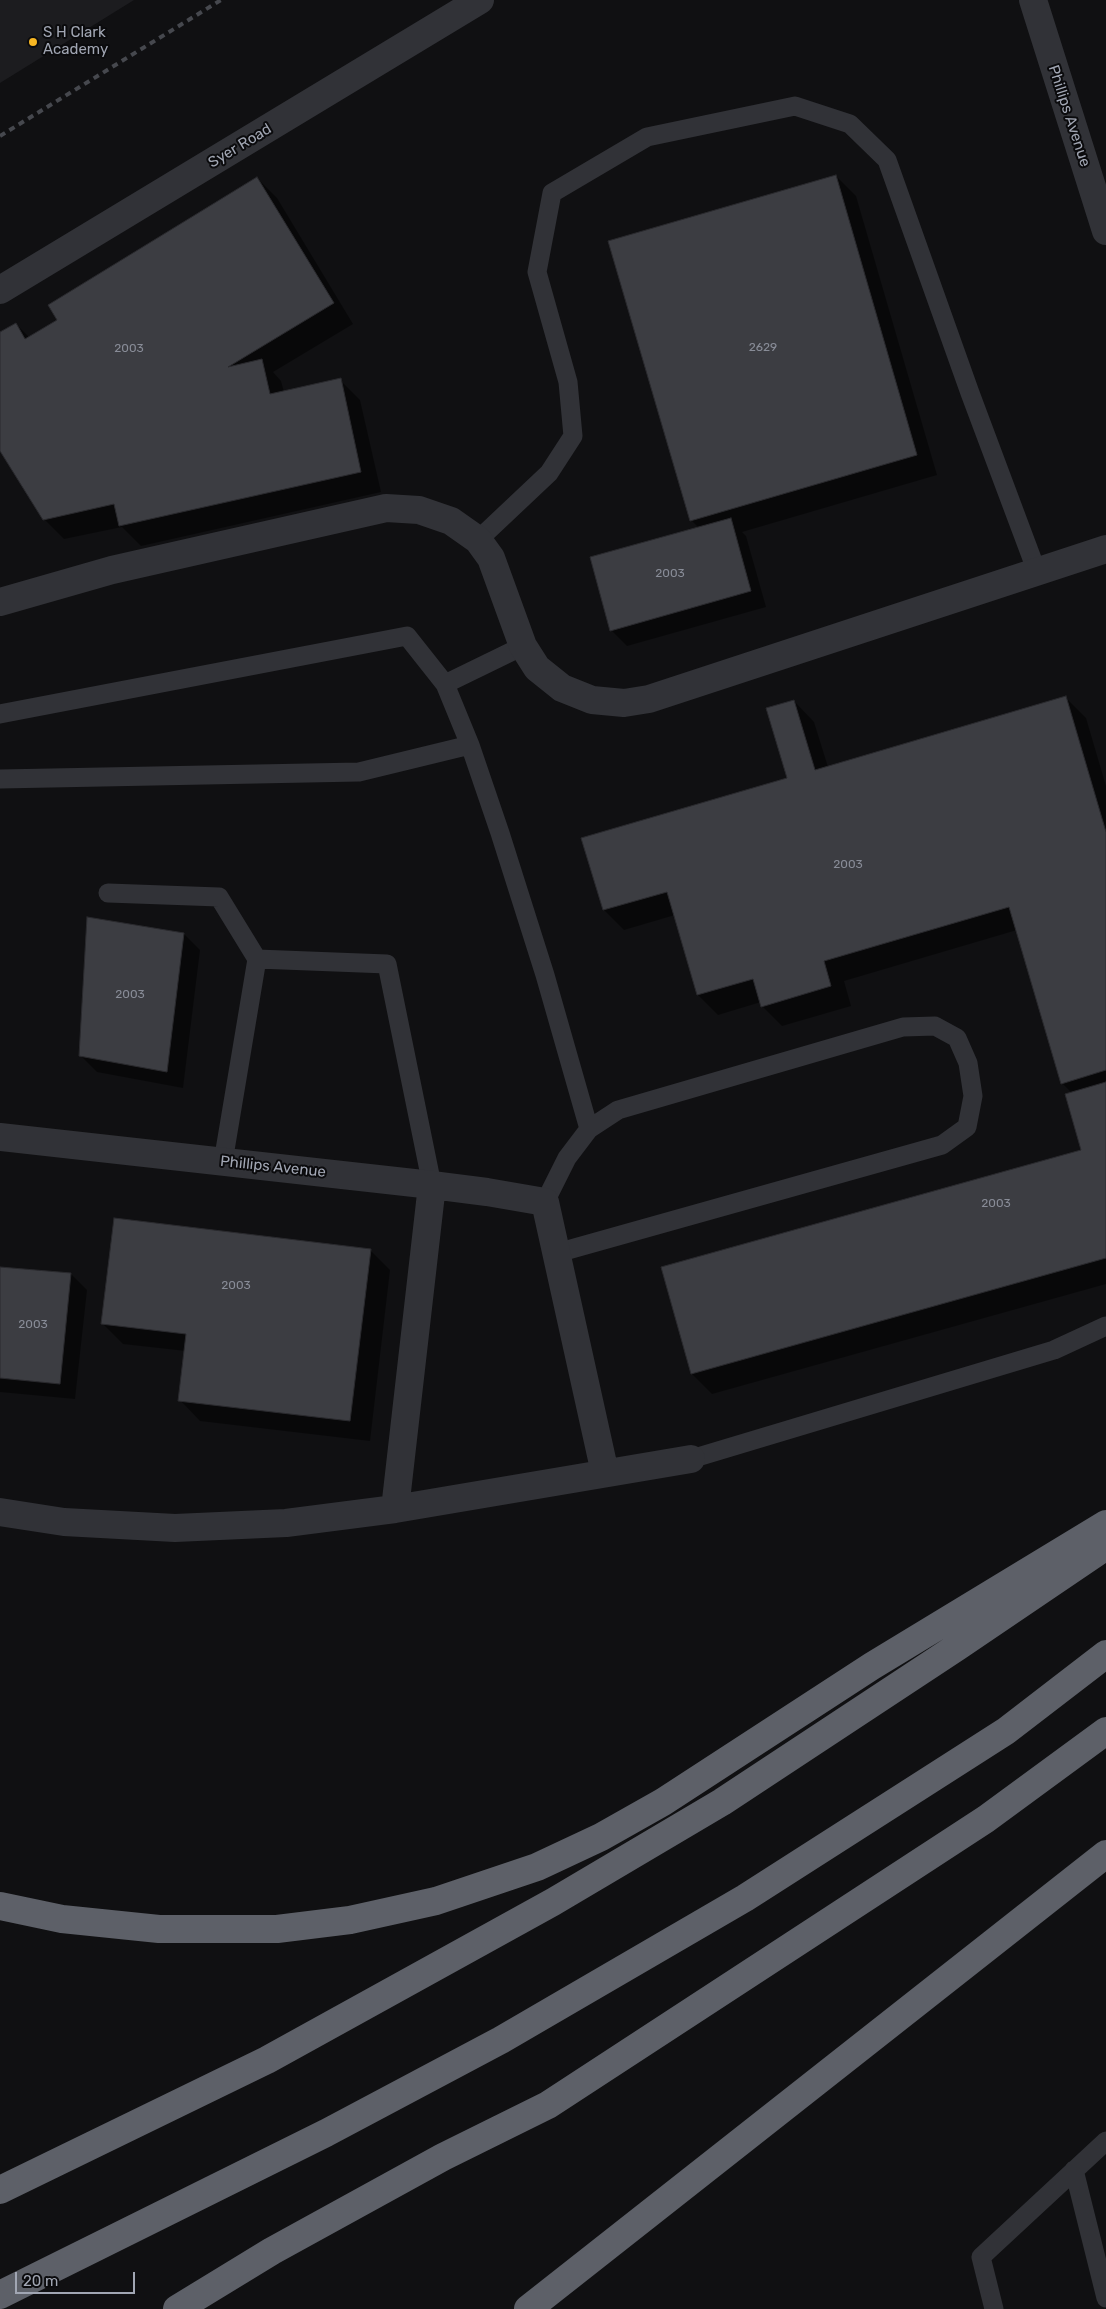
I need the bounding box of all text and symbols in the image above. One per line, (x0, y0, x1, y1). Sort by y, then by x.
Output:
place label: S H Clark Academy (43, 24, 108, 59)
marker: S H Clark Academy (27, 36, 39, 48)
street label: Phillips Avenue (1044, 63, 1094, 169)
street label: Syer Road (205, 120, 275, 172)
house number: 2629 (749, 341, 777, 355)
house number: 2003 (114, 342, 144, 356)
house number: 2003 (655, 567, 685, 581)
house number: 2003 (833, 858, 863, 872)
house number: 2003 (115, 988, 145, 1002)
street label: Phillips Avenue (219, 1153, 327, 1181)
house number: 2003 (981, 1197, 1011, 1211)
house number: 2003 (221, 1279, 251, 1293)
house number: 2003 (18, 1318, 48, 1332)
scale bar (18, 2262, 138, 2294)
text: 20 m (23, 2272, 58, 2290)

